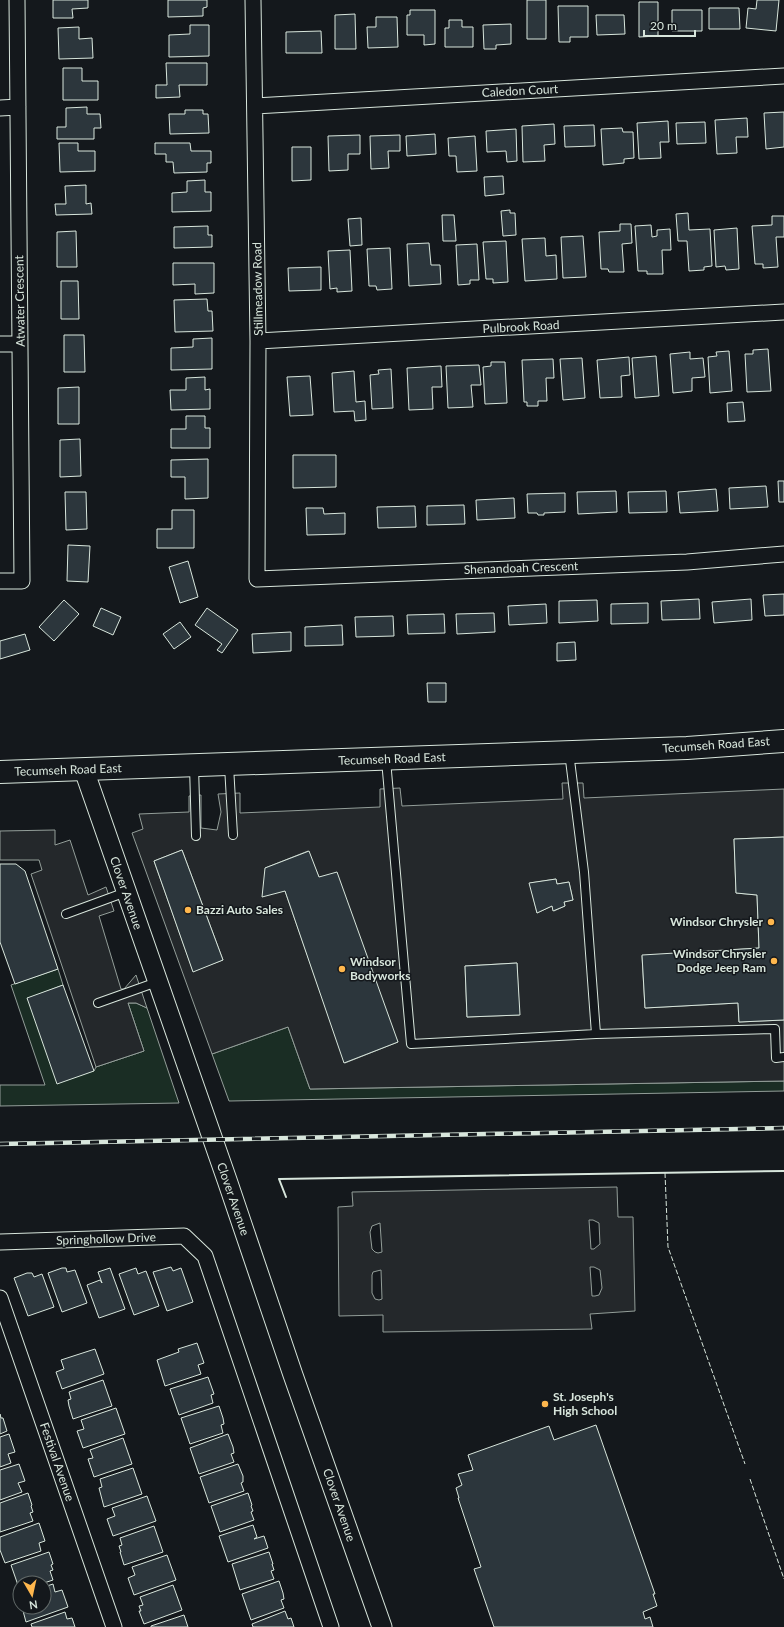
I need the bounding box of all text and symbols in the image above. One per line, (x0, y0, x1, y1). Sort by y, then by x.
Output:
scale bar (644, 12, 695, 38)
text: 20 m (650, 18, 677, 33)
street label: Caledon Court (481, 81, 559, 100)
street label: Stillmeadow Road (249, 242, 266, 336)
street label: Atwater Crescent (11, 254, 28, 347)
street label: Pulbrook Road (482, 317, 560, 336)
street label: Shenandoah Crescent (463, 558, 579, 577)
street label: Tecumseh Road East (662, 733, 771, 756)
street label: Tecumseh Road East (338, 749, 447, 768)
street label: Tecumseh Road East (14, 760, 123, 779)
street label: Clover Avenue (107, 854, 146, 931)
place label: Bazzi Auto Sales (196, 902, 283, 917)
marker: Bazzi Auto Sales (183, 905, 193, 915)
place label: Windsor Chrysler (670, 914, 764, 929)
marker: Windsor Chrysler (766, 917, 776, 927)
place label: Windsor Chrysler Dodge Jeep Ram (673, 946, 767, 975)
place label: Windsor Bodyworks (350, 954, 410, 983)
marker: Windsor Chrysler Dodge Jeep Ram (769, 956, 779, 966)
marker: Windsor Bodyworks (337, 964, 347, 974)
street label: Clover Avenue (214, 1160, 253, 1237)
street label: Springhollow Drive (56, 1229, 156, 1248)
place label: St. Joseph's High School (553, 1389, 617, 1418)
marker: St. Joseph's High School (540, 1399, 550, 1409)
street label: Festival Avenue (37, 1420, 78, 1503)
street label: Clover Avenue (320, 1466, 359, 1543)
north arrow (12, 1575, 52, 1615)
text: N (28, 1598, 39, 1612)

